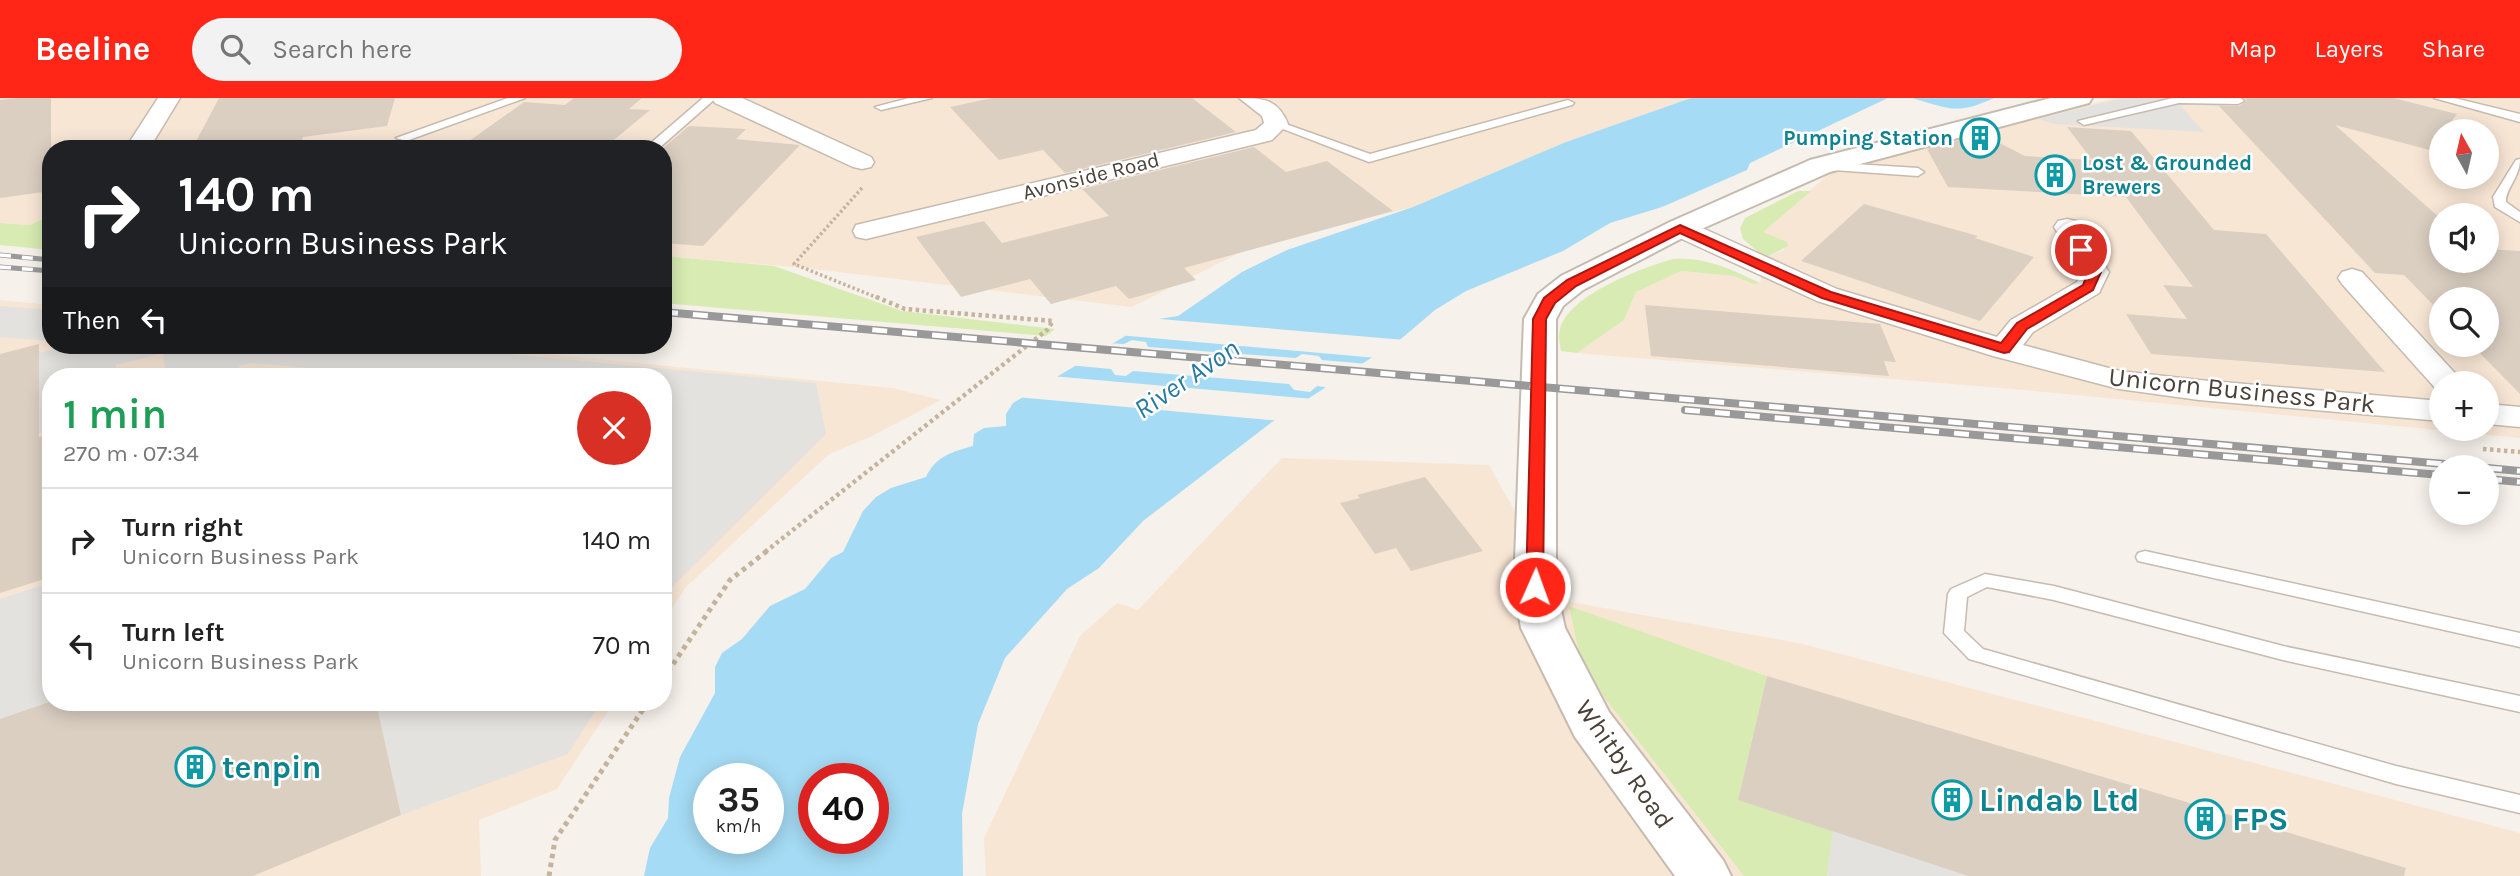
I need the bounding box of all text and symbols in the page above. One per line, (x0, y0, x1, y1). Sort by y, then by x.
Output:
search box (192, 18, 682, 81)
text: Beeline (35, 30, 150, 68)
icon: search (216, 30, 254, 68)
text: Search here (272, 34, 412, 65)
text: Map (2229, 35, 2277, 63)
text: Layers (2315, 35, 2384, 63)
text: Share (2422, 35, 2485, 63)
building icon: Pumping Station (1959, 117, 2001, 159)
north arrow (2429, 119, 2499, 189)
map controls (2429, 119, 2499, 525)
place label: Pumping Station (1783, 126, 1953, 150)
street label: Avonside Road (1020, 147, 1162, 205)
place label: Lost & Grounded Brewers (2082, 151, 2252, 199)
building icon: Lost & Grounded Brewers (2034, 154, 2076, 196)
text: 140 m (178, 166, 315, 223)
icon: right (63, 168, 154, 259)
button: sound (2429, 203, 2499, 273)
pin (2051, 220, 2111, 280)
text: Unicorn Business Park (178, 225, 508, 262)
icon: arrive (2062, 231, 2100, 269)
button: search (2429, 287, 2499, 357)
icon: left (135, 301, 173, 339)
text: Then (63, 305, 121, 336)
water label: River Avon (1127, 331, 1245, 426)
street label: Unicorn Business Park (2107, 361, 2377, 420)
button: + (2429, 371, 2499, 441)
text: 1 min (63, 389, 167, 439)
button: close (577, 391, 651, 465)
text: 270 m · 07:34 (63, 440, 199, 467)
button: − (2429, 455, 2499, 525)
text: Turn right (122, 512, 243, 543)
icon: right (63, 522, 101, 560)
text: 140 m (582, 525, 651, 556)
text: Unicorn Business Park (122, 543, 359, 570)
position arrow (1498, 550, 1572, 624)
text: Turn left (122, 617, 224, 648)
icon: left (63, 627, 101, 665)
text: 70 m (593, 630, 651, 661)
text: Unicorn Business Park (122, 648, 359, 675)
street label: Whitby Road (1569, 694, 1680, 835)
building icon: tenpin (174, 746, 216, 788)
place label: tenpin (222, 749, 321, 786)
speed limit sign: 40 (798, 763, 889, 854)
text: 35 (717, 779, 760, 820)
building icon: Lindab Ltd (1931, 779, 1973, 821)
place label: Lindab Ltd (1979, 782, 2139, 819)
building icon: FPS (2184, 798, 2226, 840)
place label: FPS (2232, 801, 2288, 838)
text: km/h (716, 815, 761, 837)

